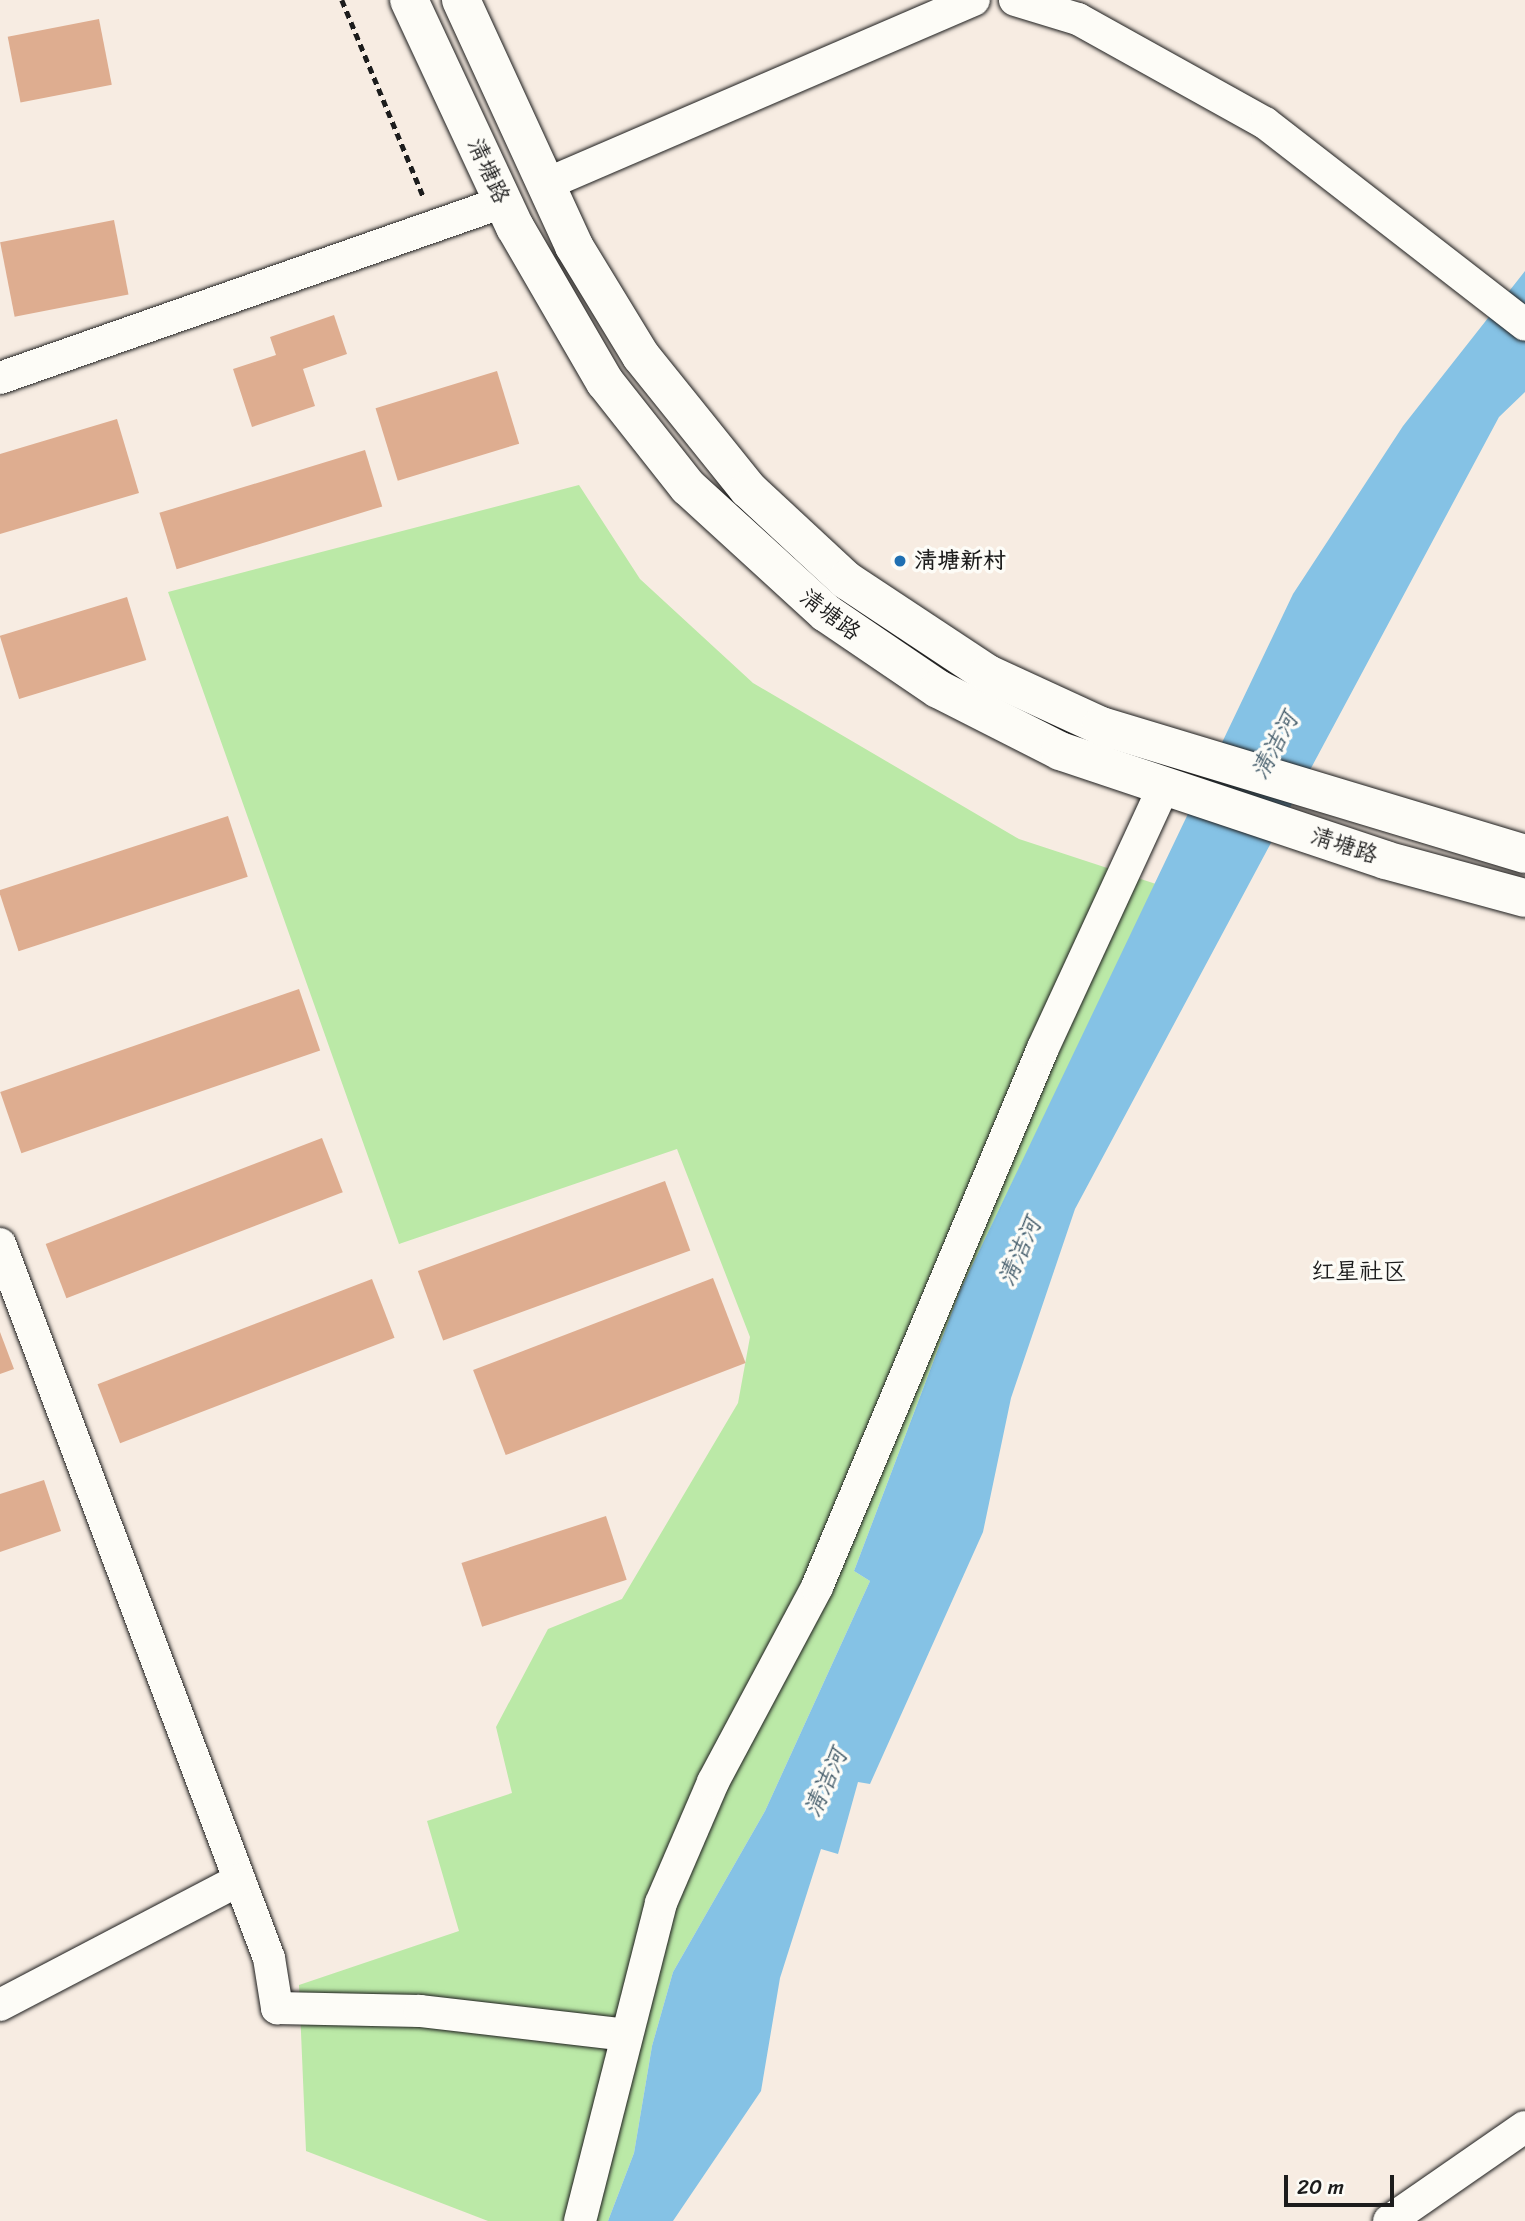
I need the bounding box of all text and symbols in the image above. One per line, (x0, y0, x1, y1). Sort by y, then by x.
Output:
street label: 清塘路 (461, 134, 515, 208)
place label: 清塘新村 (914, 547, 1006, 575)
marker: 清塘新村 (892, 553, 908, 569)
street label: 清塘路 (794, 583, 866, 647)
water label: 清洁河 (1245, 707, 1305, 785)
street label: 清塘路 (1307, 822, 1381, 870)
water label: 清洁河 (992, 1213, 1048, 1291)
district label: 红星社区 (1311, 1258, 1407, 1286)
water label: 清洁河 (798, 1744, 854, 1822)
scale bar (1287, 2162, 1397, 2206)
text: 20 m (1297, 2168, 1344, 2206)

